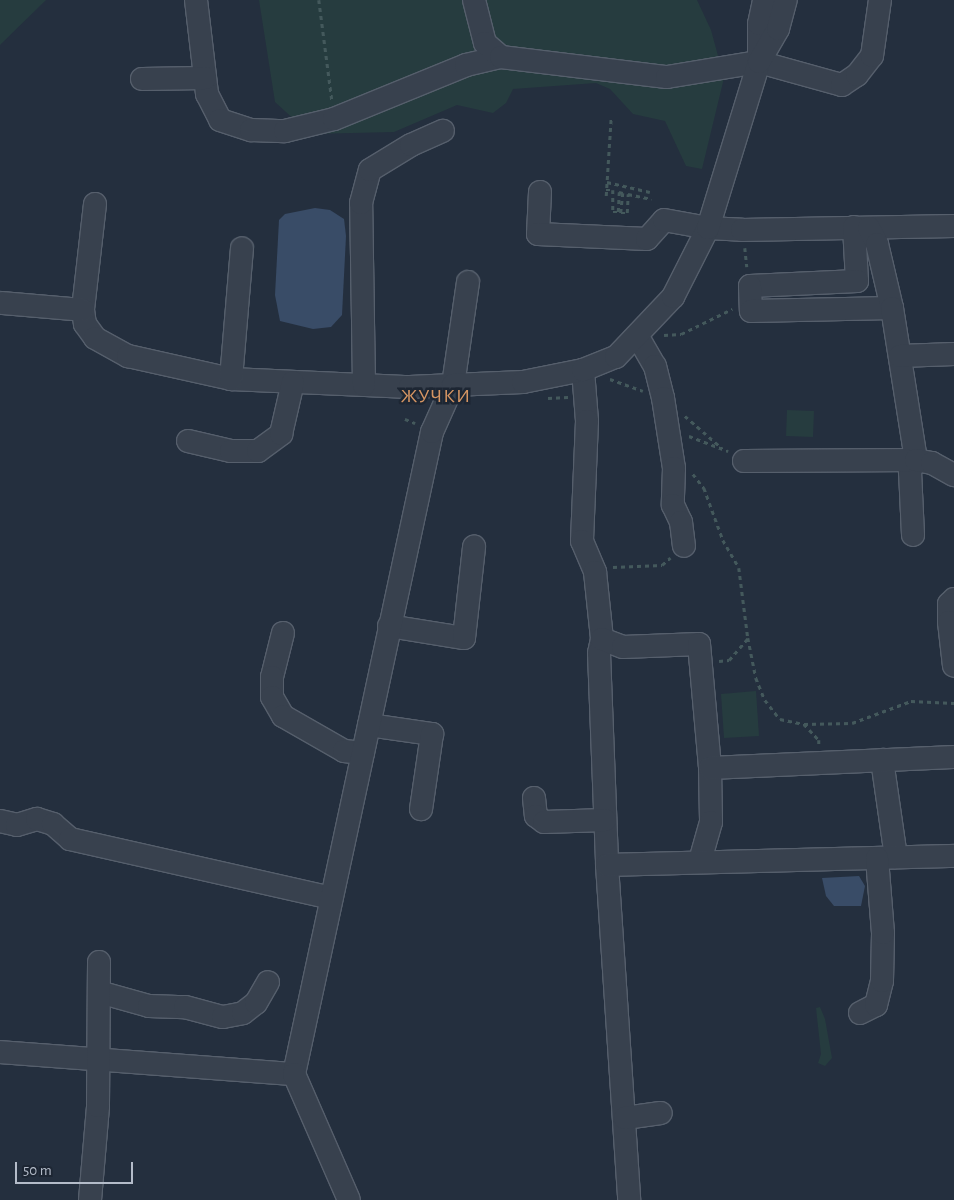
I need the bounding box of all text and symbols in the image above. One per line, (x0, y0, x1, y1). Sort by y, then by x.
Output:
district label: ЖУЧКИ (400, 384, 472, 408)
scale bar (18, 1152, 135, 1184)
text: 50 m (23, 1163, 52, 1178)

